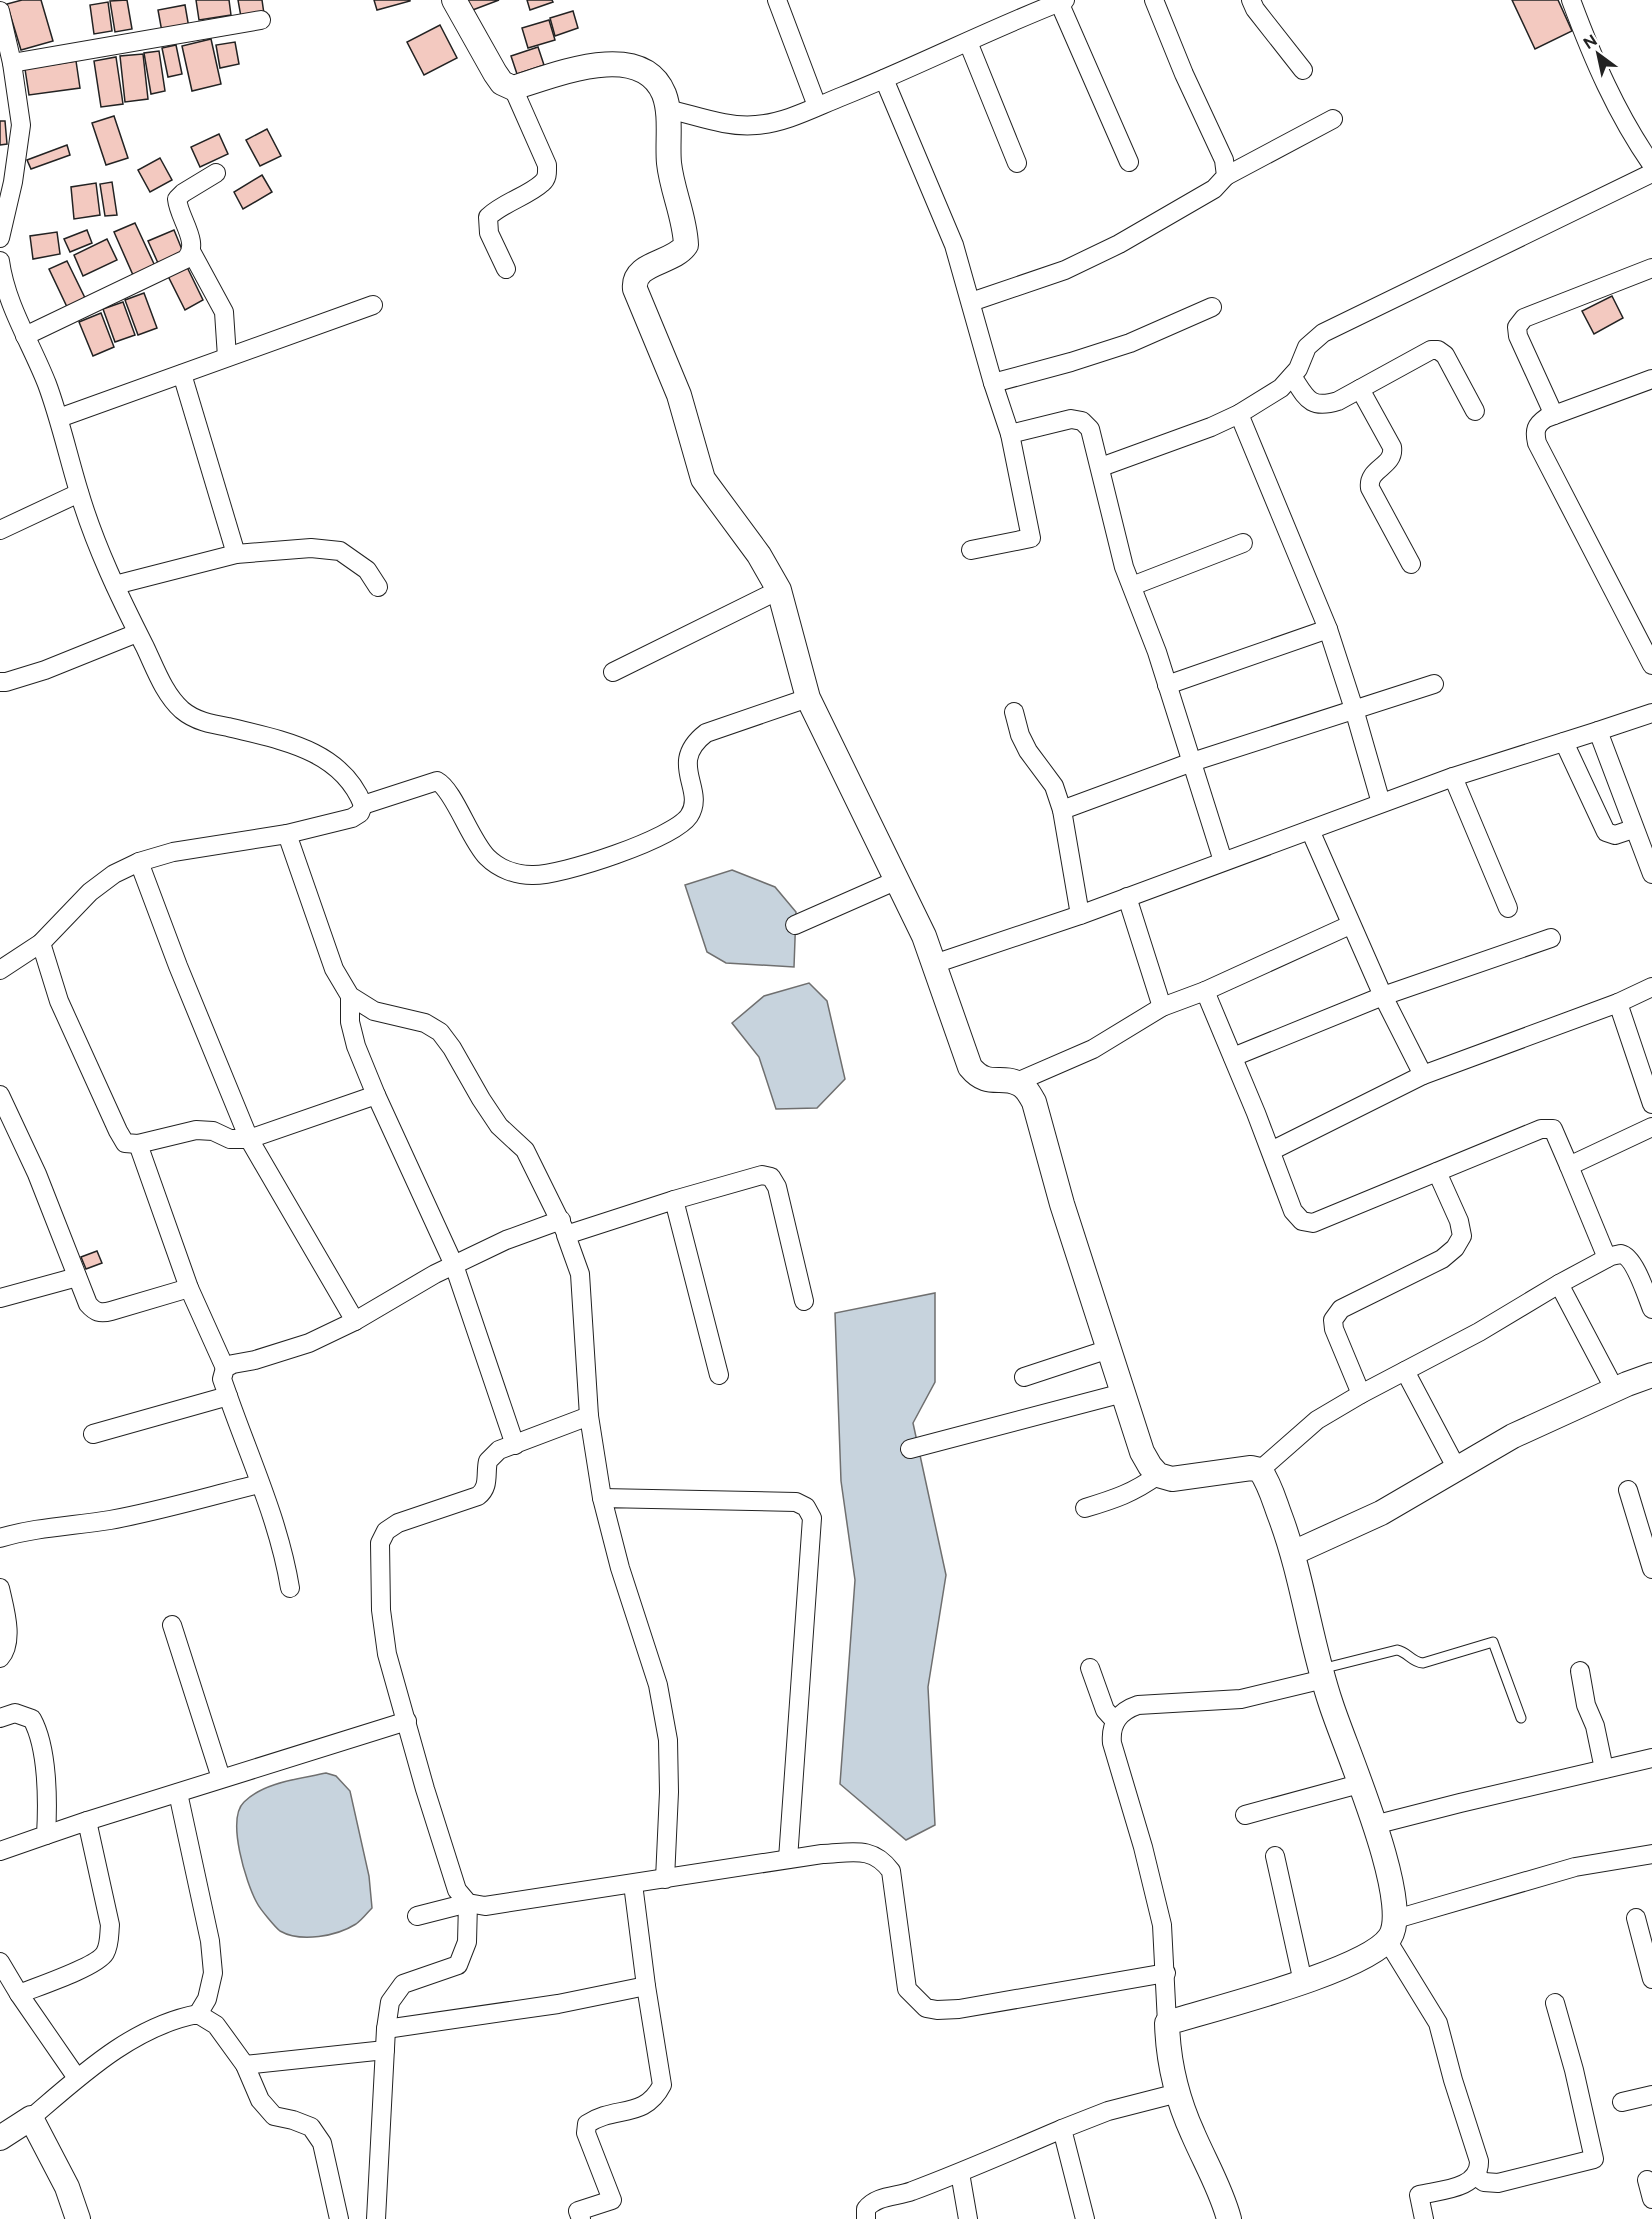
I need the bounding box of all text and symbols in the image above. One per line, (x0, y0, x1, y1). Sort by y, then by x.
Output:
north arrow (1568, 24, 1628, 84)
text: N (1580, 31, 1600, 53)

